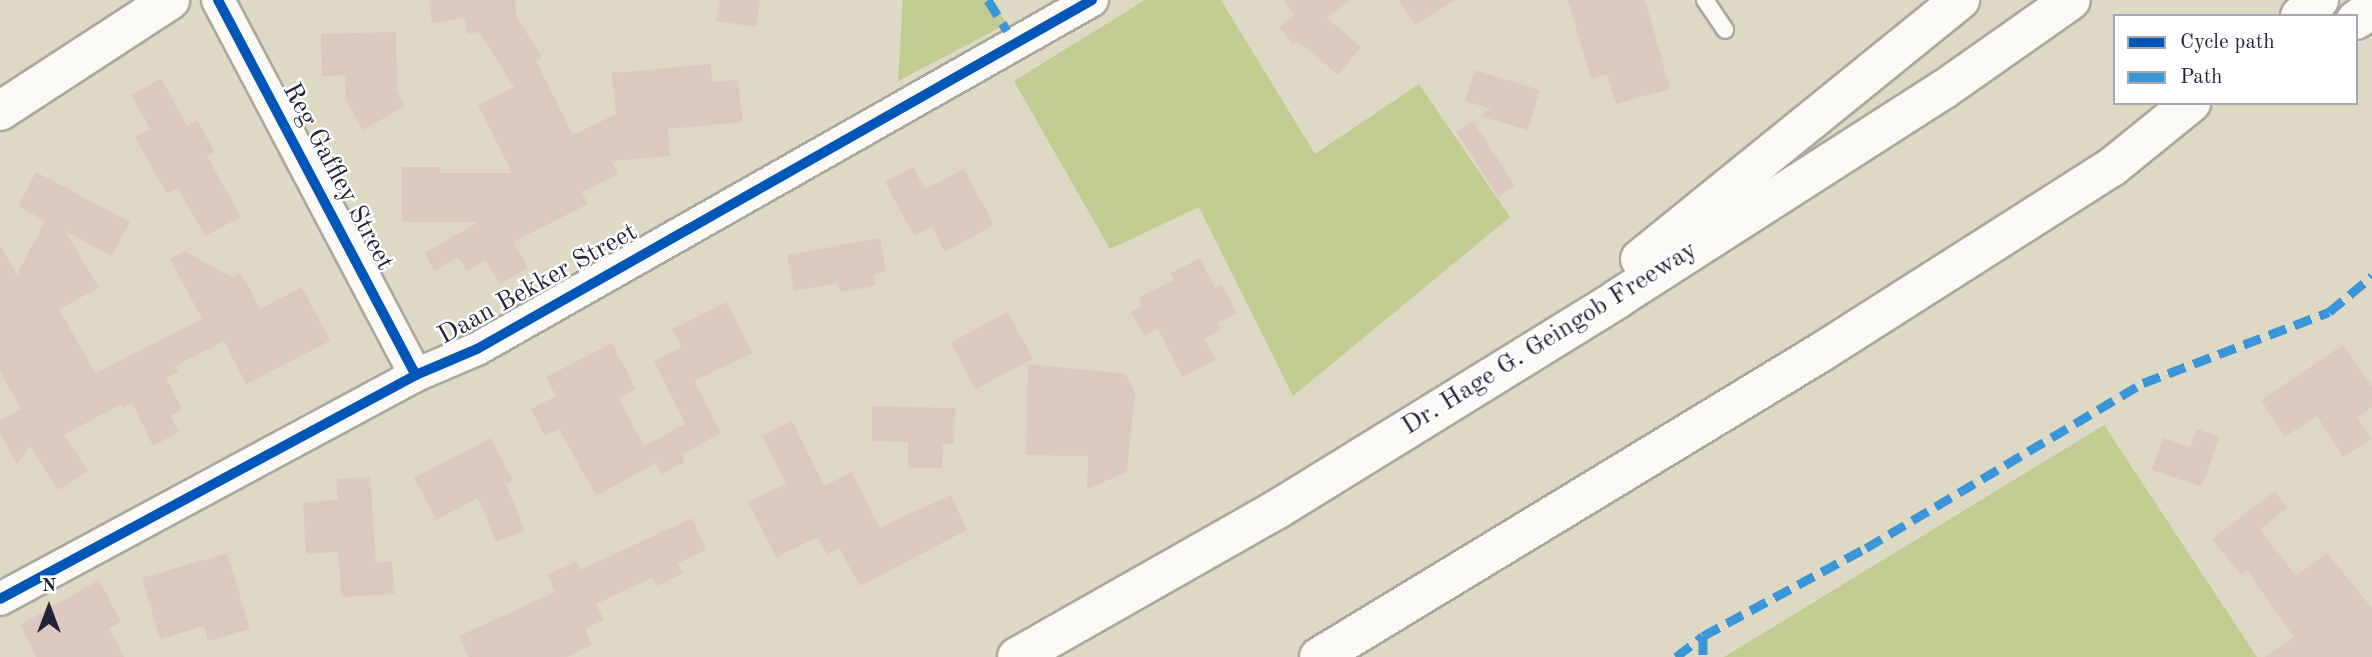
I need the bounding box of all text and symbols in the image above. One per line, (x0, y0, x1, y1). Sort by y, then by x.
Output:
legend (2113, 14, 2358, 105)
text: Cycle path (2180, 32, 2275, 53)
text: Path (2180, 67, 2223, 88)
street label: Reg Gaffley Street (274, 78, 400, 276)
street label: Daan Bekker Street (433, 217, 643, 353)
street label: Dr. Hage G. Geingob Freeway (1397, 235, 1703, 443)
north arrow (14, 573, 84, 643)
text: N (42, 577, 56, 596)

